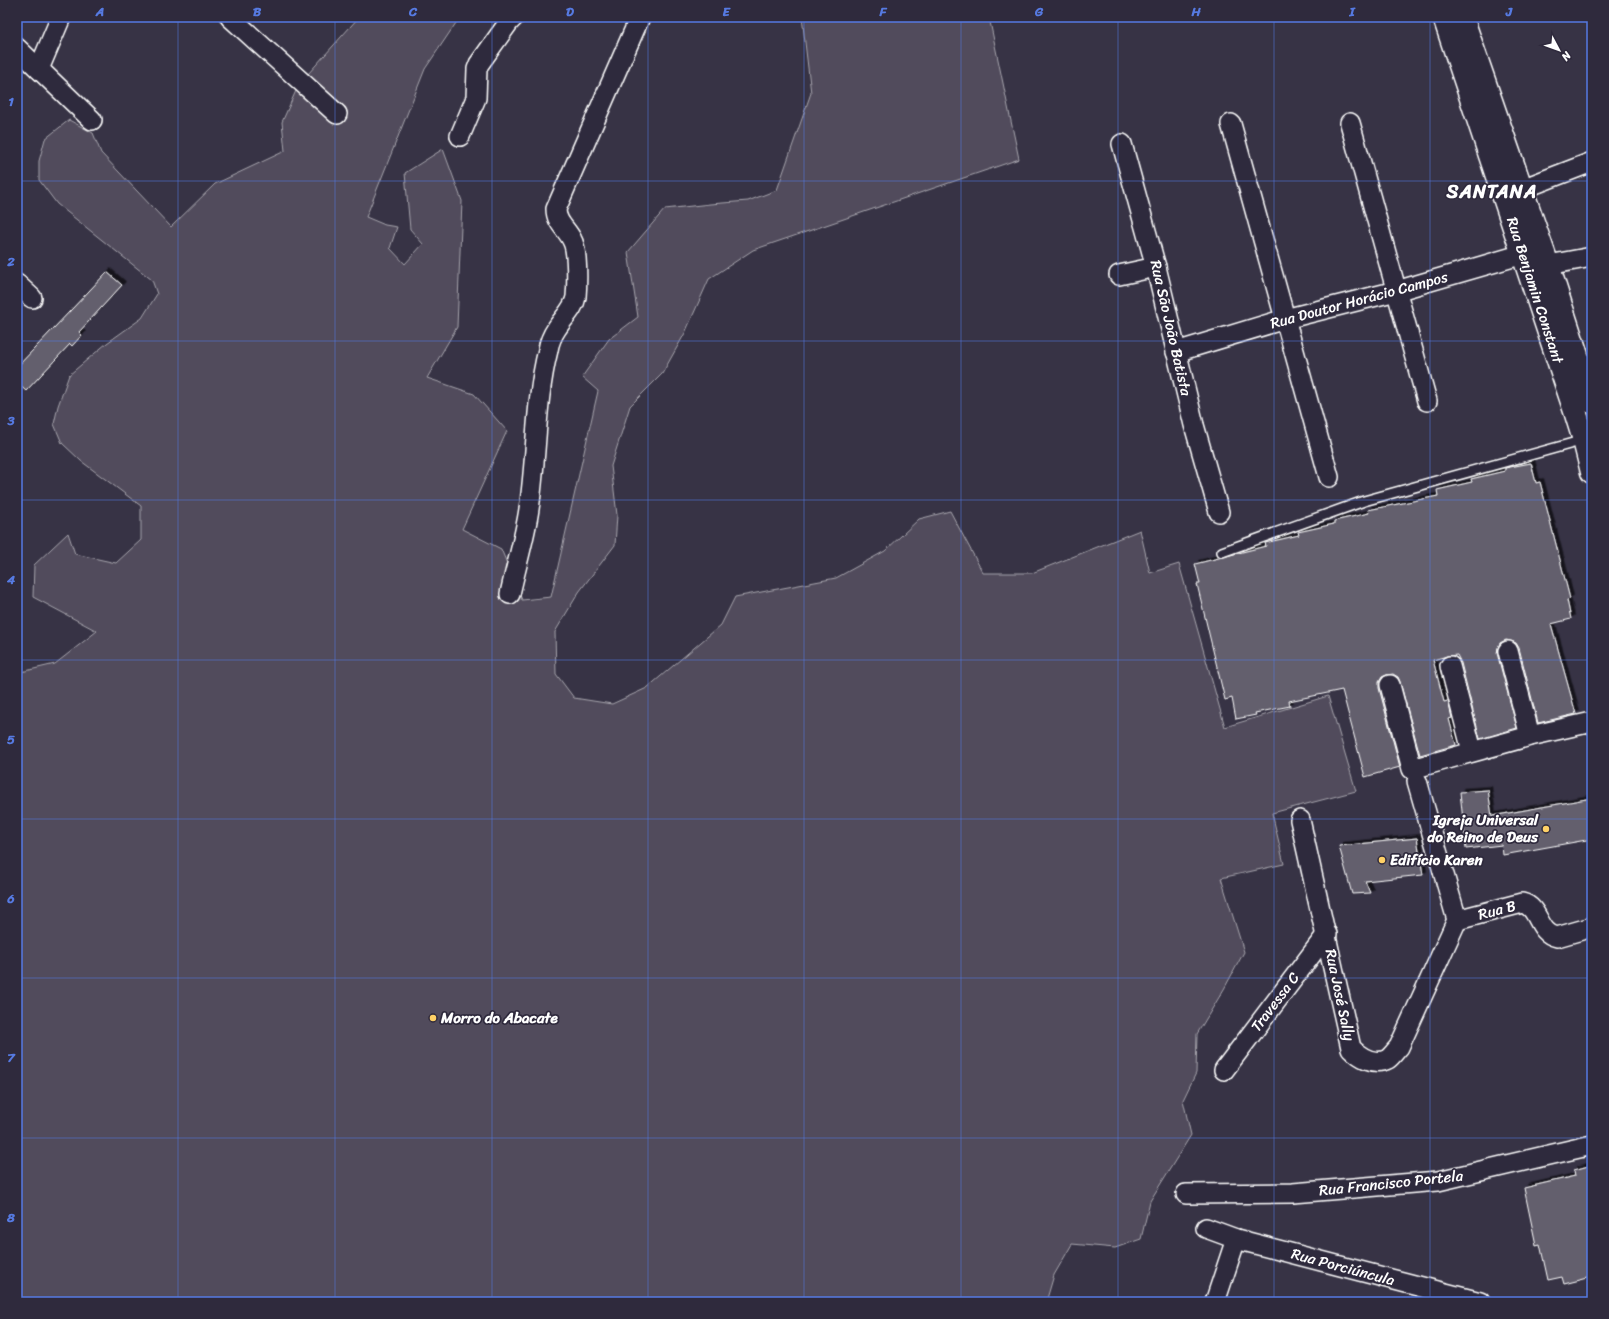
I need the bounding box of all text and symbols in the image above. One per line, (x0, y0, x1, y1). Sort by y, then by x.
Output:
text: A (95, 0, 104, 23)
text: B (253, 0, 262, 23)
text: C (408, 0, 418, 23)
text: D (566, 0, 574, 23)
text: E (722, 0, 731, 23)
text: F (878, 0, 887, 23)
text: G (1034, 0, 1044, 23)
text: H (1190, 0, 1201, 23)
text: I (1348, 0, 1356, 23)
text: J (1505, 0, 1513, 23)
north arrow (1539, 30, 1579, 70)
text: N (1556, 46, 1576, 66)
text: 1 (8, 90, 14, 113)
district label: SANTANA (1446, 175, 1537, 208)
street label: Rua Benjamin Constant (1499, 213, 1571, 368)
text: 2 (6, 250, 15, 273)
street label: Rua São João Batista (1143, 257, 1199, 399)
street label: Rua Doutor Horácio Campos (1267, 264, 1451, 336)
text: 3 (6, 409, 15, 432)
text: 4 (6, 568, 16, 591)
text: 5 (7, 728, 15, 751)
place label: Igreja Universal do Reino de Deus (1427, 807, 1539, 850)
marker: Igreja Universal do Reino de Deus (1541, 824, 1551, 834)
place label: Edifício Karen (1390, 847, 1483, 873)
marker: Edifício Karen (1377, 855, 1387, 865)
text: 6 (6, 887, 15, 910)
street label: Rua B (1475, 892, 1519, 928)
street label: Rua José Sally (1318, 947, 1362, 1044)
street label: Travessa C (1244, 966, 1307, 1037)
place label: Morro do Abacate (440, 1005, 559, 1031)
marker: Morro do Abacate (428, 1013, 438, 1023)
text: 7 (7, 1046, 16, 1069)
street label: Rua Francisco Portela (1318, 1162, 1465, 1203)
text: 8 (6, 1206, 15, 1229)
street label: Rua Porciúncula (1288, 1241, 1398, 1293)

